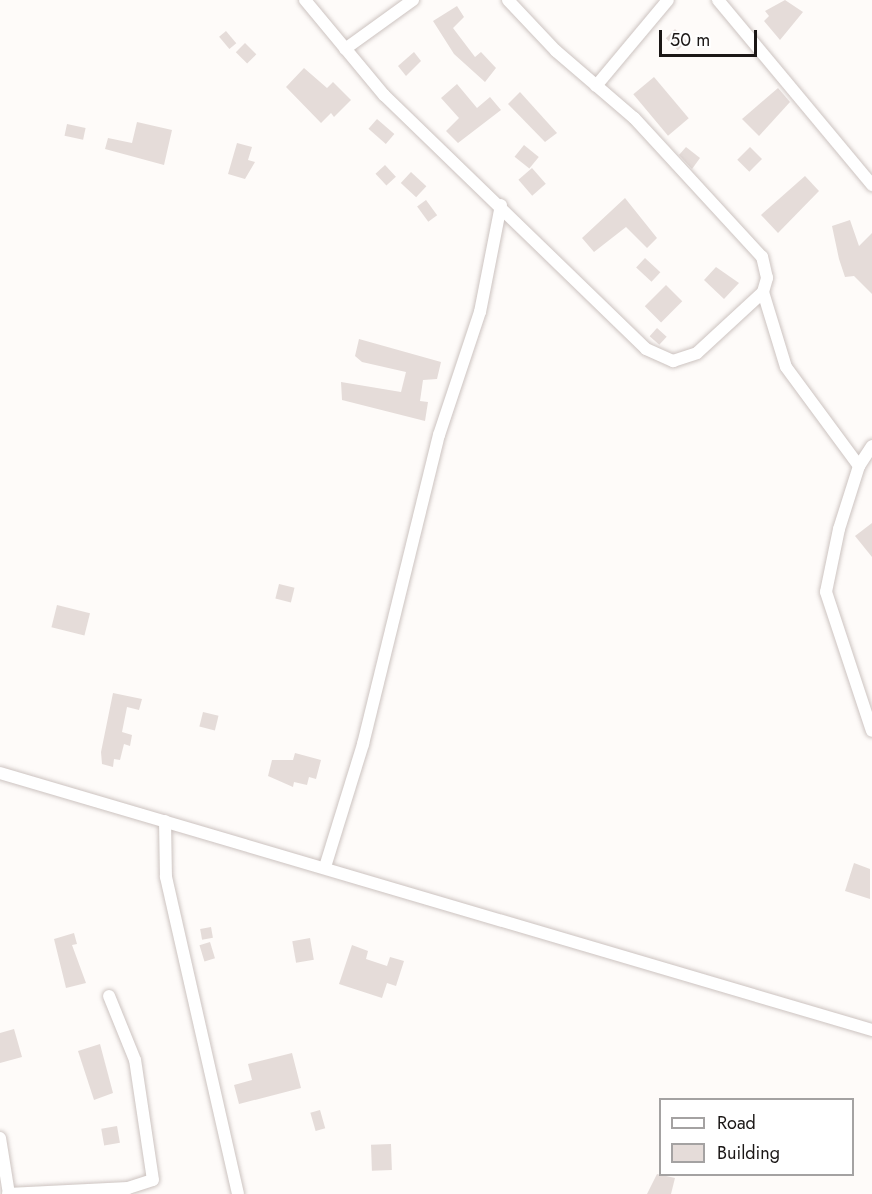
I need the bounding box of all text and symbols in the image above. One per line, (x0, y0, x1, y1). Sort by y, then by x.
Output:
scale bar (662, 18, 760, 56)
text: 50 m (670, 27, 710, 53)
legend (659, 1098, 854, 1176)
text: Road (717, 1110, 756, 1136)
text: Building (717, 1140, 780, 1166)

